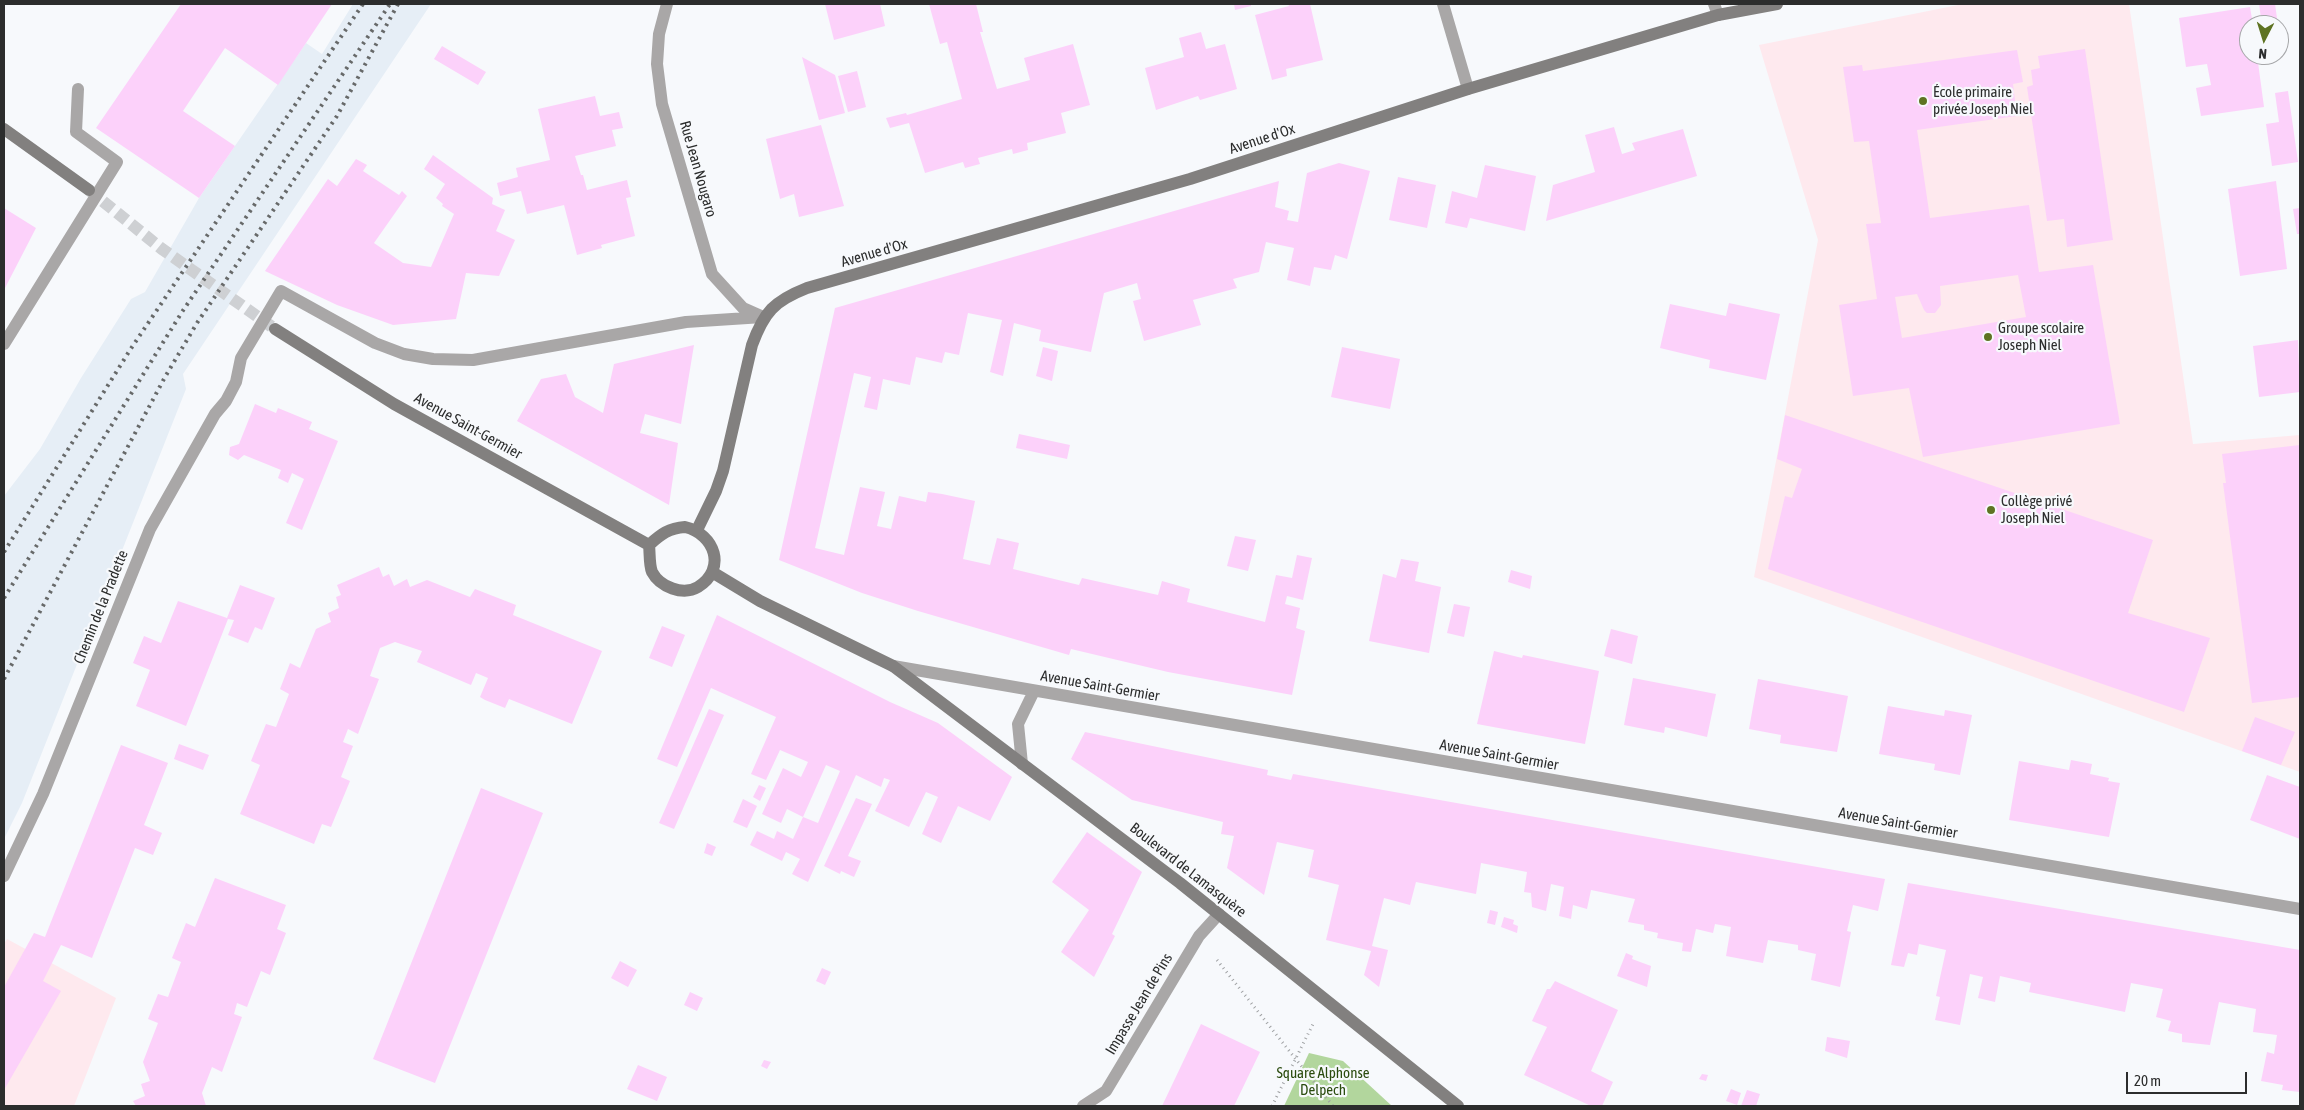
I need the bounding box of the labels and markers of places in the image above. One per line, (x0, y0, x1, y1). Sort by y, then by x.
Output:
place label: École primaire privée Joseph Niel (1933, 83, 2033, 118)
marker: École primaire privée Joseph Niel (1917, 95, 1929, 107)
place label: Groupe scolaire Joseph Niel (1998, 319, 2084, 354)
marker: Groupe scolaire Joseph Niel (1982, 331, 1994, 343)
place label: Collège privé Joseph Niel (2001, 492, 2072, 527)
marker: Collège privé Joseph Niel (1985, 504, 1997, 516)

